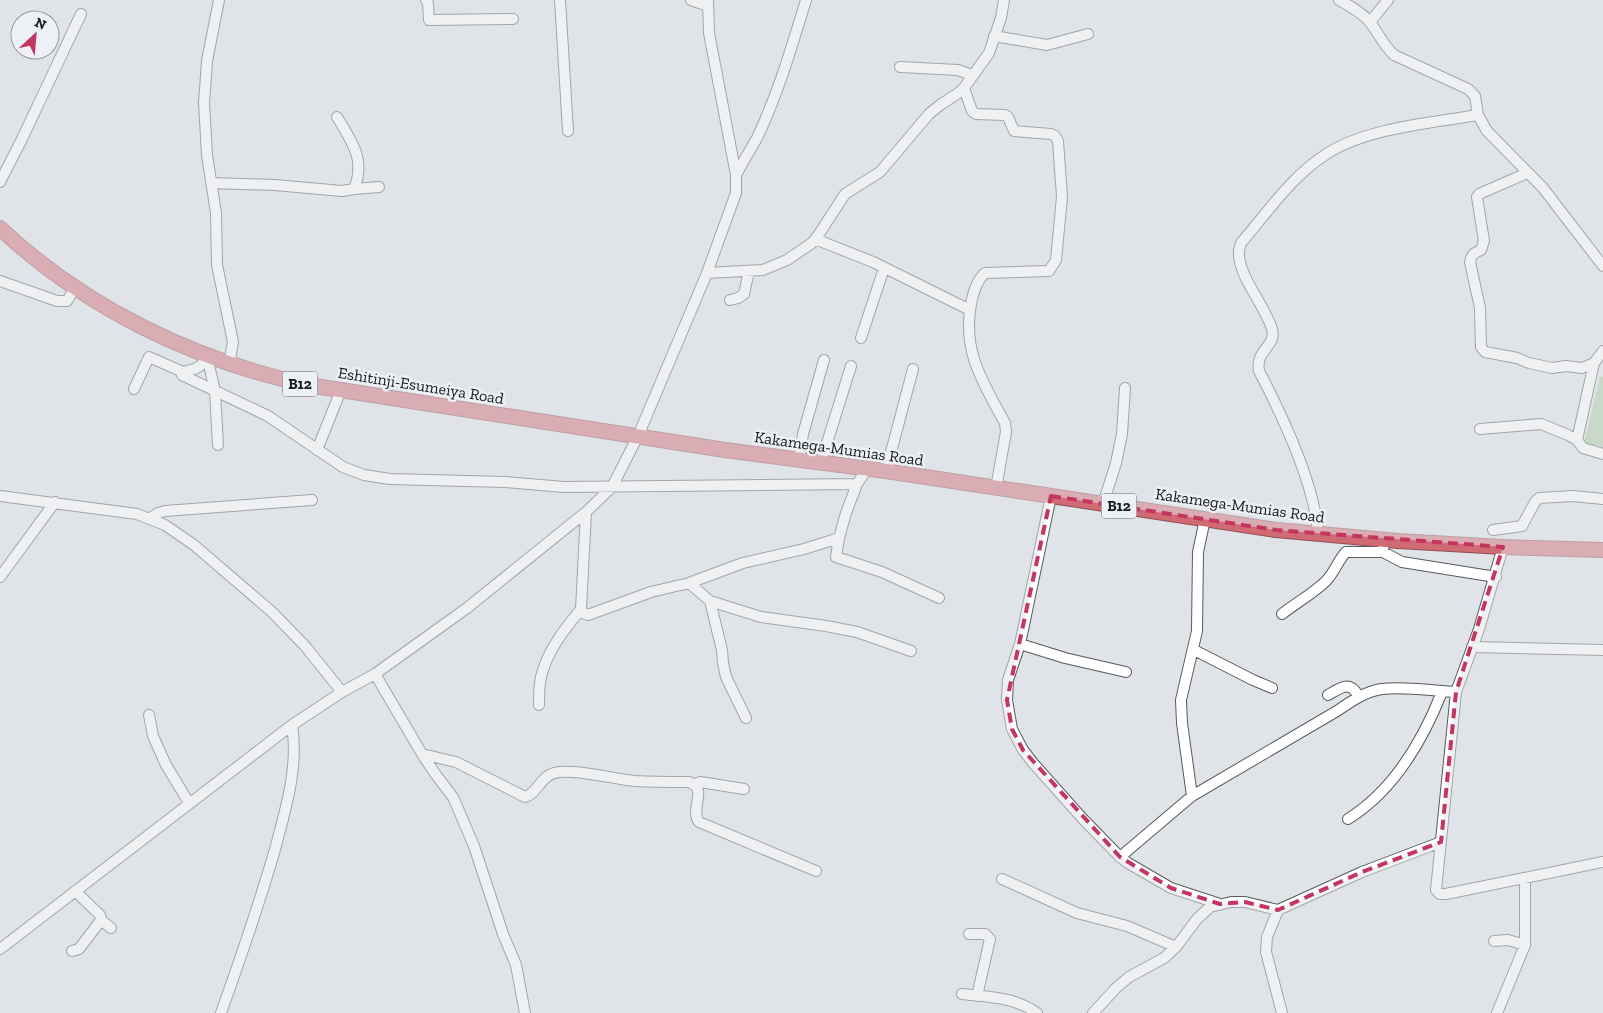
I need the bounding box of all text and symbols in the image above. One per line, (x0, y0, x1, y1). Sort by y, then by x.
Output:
north arrow (10, 10, 60, 60)
text: N (32, 14, 49, 34)
street label: Eshitinji-Esumeiya Road (337, 363, 505, 408)
road number: B12 (282, 372, 318, 396)
street label: Kakamega-Mumias Road (753, 427, 925, 470)
street label: Kakamega-Mumias Road (1154, 484, 1326, 527)
road number: B12 (1102, 494, 1136, 518)

